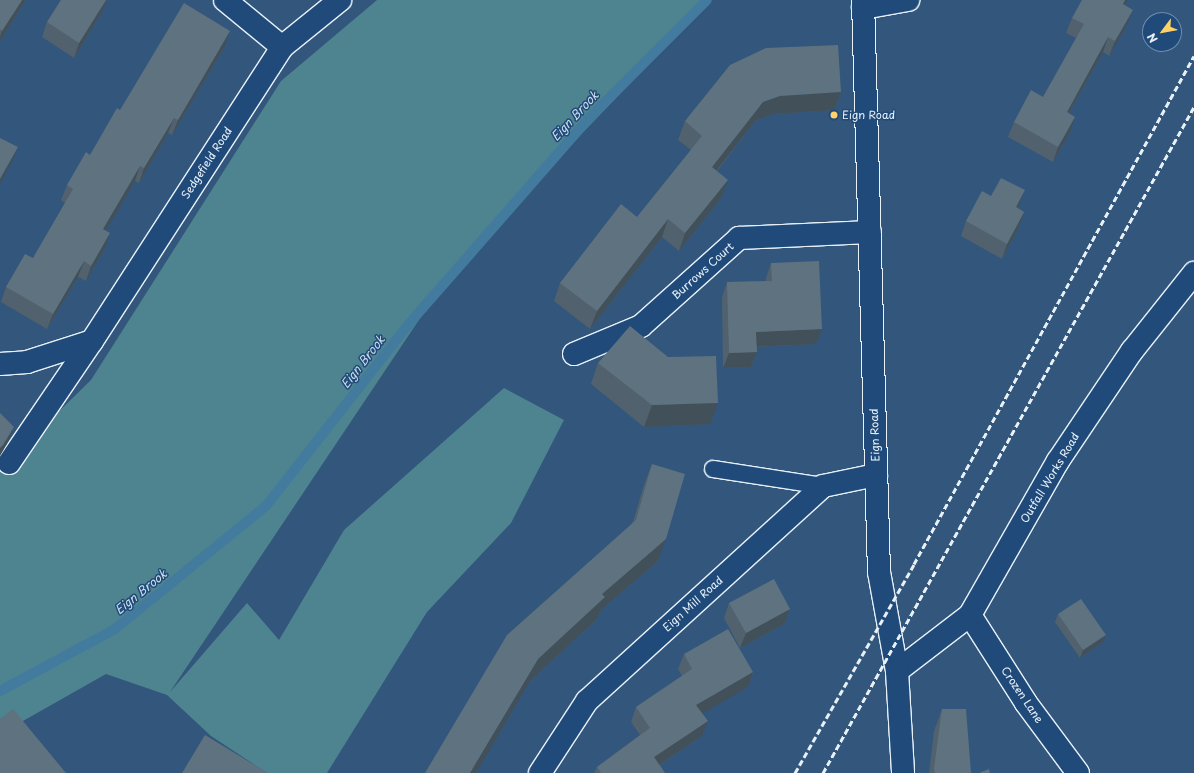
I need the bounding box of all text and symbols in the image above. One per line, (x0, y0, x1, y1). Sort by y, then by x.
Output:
north arrow (1142, 12, 1182, 52)
text: N (1143, 30, 1162, 46)
water label: Eign Brook (548, 88, 602, 144)
place label: Eign Road (842, 108, 895, 122)
marker: Eign Road (829, 110, 839, 120)
street label: Sedgefield Road (179, 125, 235, 201)
street label: Burrows Court (670, 240, 736, 302)
water label: Eign Brook (338, 332, 388, 392)
street label: Eign Road (867, 408, 883, 462)
street label: Outfall Works Road (1018, 430, 1082, 526)
water label: Eign Brook (112, 566, 170, 618)
street label: Eign Mill Road (660, 574, 726, 634)
street label: Crozen Lane (998, 664, 1046, 726)

